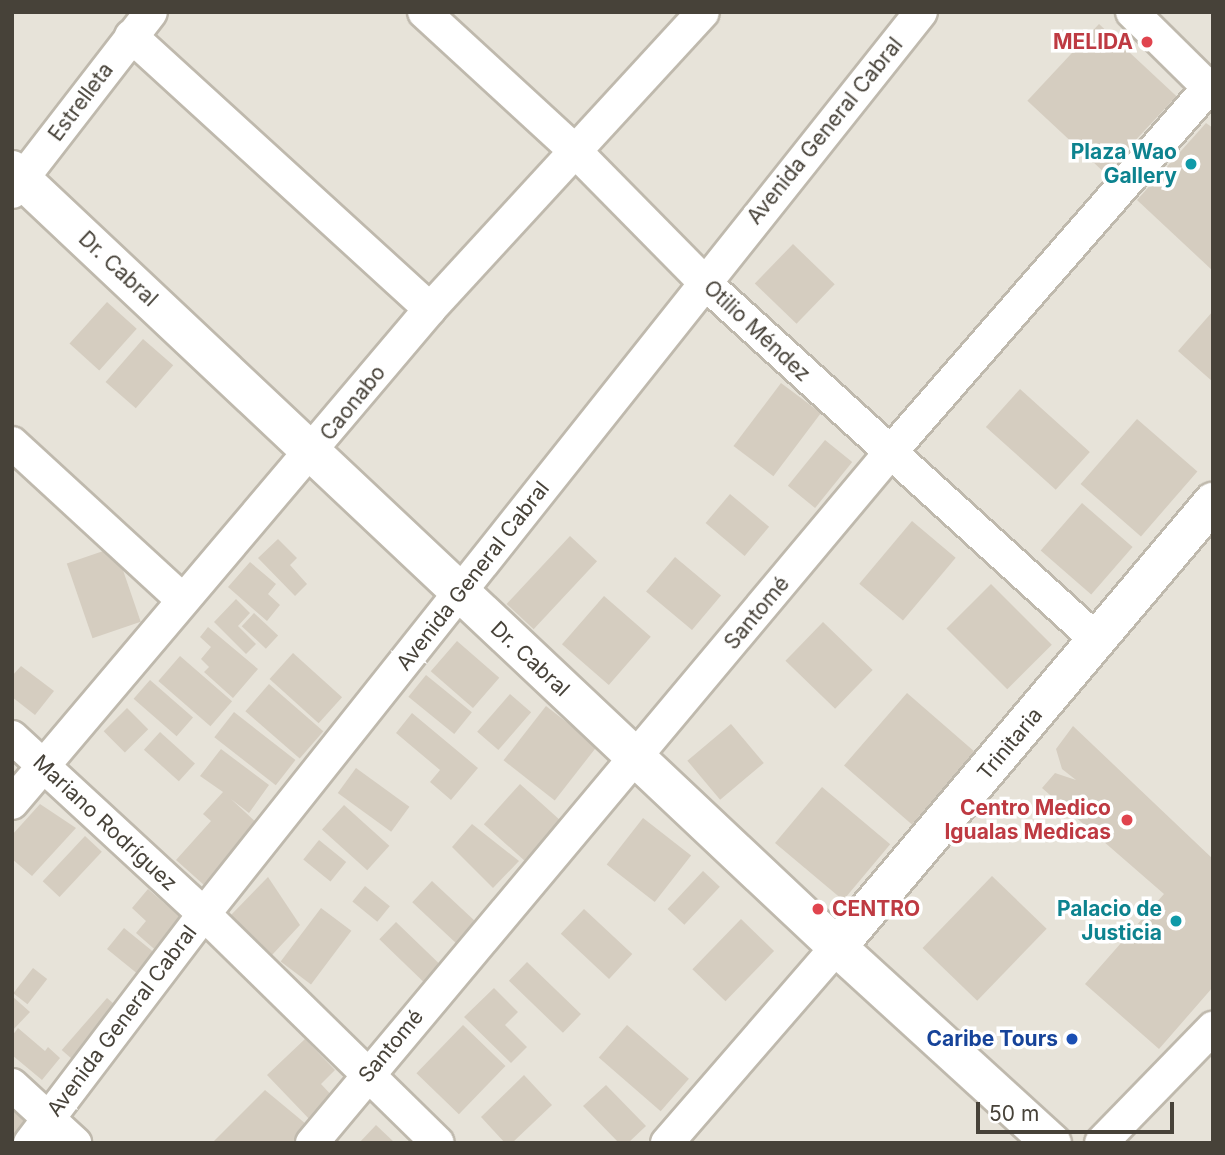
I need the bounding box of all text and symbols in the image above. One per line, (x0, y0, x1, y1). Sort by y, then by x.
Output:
place label: MELIDA (1053, 29, 1133, 55)
street label: Avenida General Cabral (742, 33, 908, 229)
marker: MELIDA (1139, 34, 1155, 50)
street label: Estrelleta (43, 58, 119, 146)
place label: Plaza Wao Gallery (1071, 139, 1177, 189)
marker: Plaza Wao Gallery (1183, 156, 1199, 172)
street label: Dr. Cabral (73, 226, 163, 312)
street label: Otilio Méndez (698, 275, 816, 387)
street label: Caonabo (315, 360, 391, 446)
street label: Avenida General Cabral (391, 477, 555, 675)
street label: Santomé (719, 571, 795, 655)
street label: Dr. Cabral (485, 616, 575, 702)
street label: Trinitaria (972, 703, 1048, 785)
street label: Mariano Rodríguez (28, 750, 182, 896)
place label: Centro Medico Igualas Medicas (944, 795, 1111, 845)
marker: Centro Medico Igualas Medicas (1117, 810, 1137, 830)
place label: CENTRO (832, 896, 920, 922)
place label: Palacio de Justicia (1057, 896, 1162, 946)
marker: CENTRO (810, 901, 826, 917)
marker: Palacio de Justicia (1168, 913, 1184, 929)
street label: Avenida General Cabral (42, 920, 202, 1122)
street label: Santomé (353, 1004, 429, 1088)
place label: Caribe Tours (927, 1026, 1058, 1052)
marker: Caribe Tours (1064, 1031, 1080, 1047)
scale bar (980, 1088, 1178, 1132)
text: 50 m (989, 1101, 1039, 1126)

